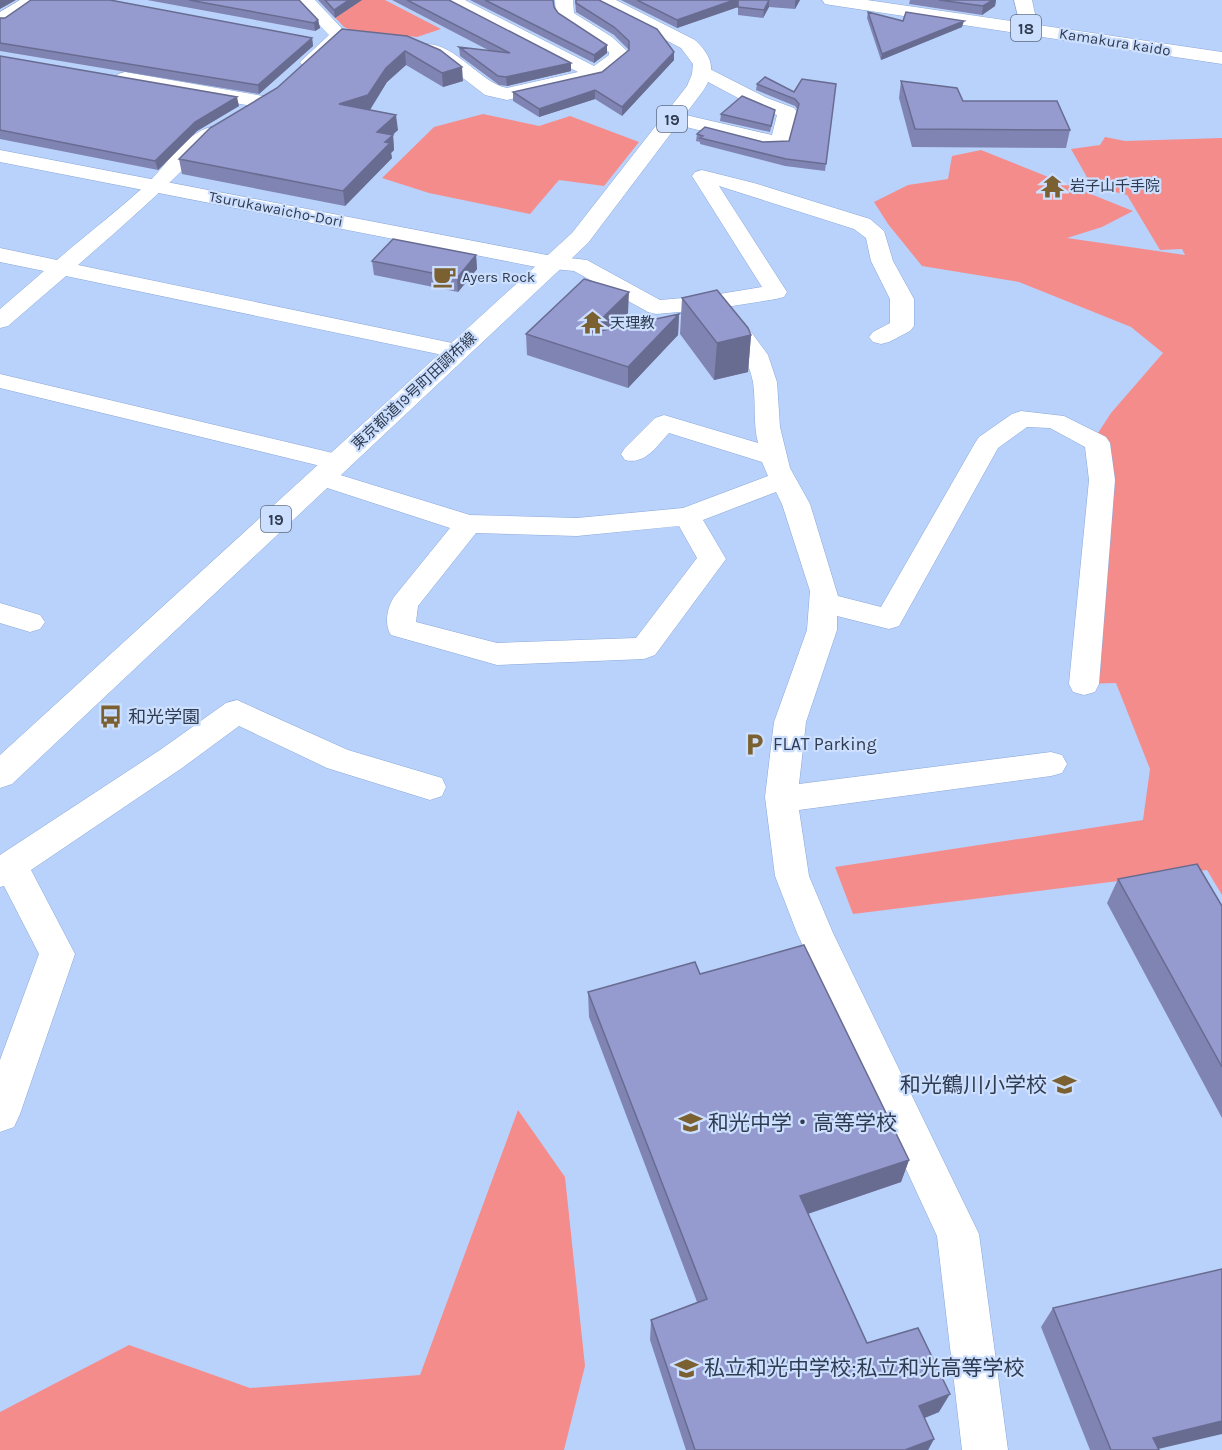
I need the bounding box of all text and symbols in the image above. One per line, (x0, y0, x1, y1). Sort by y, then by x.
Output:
road number: 18 (1011, 15, 1041, 41)
street label: Kamakura kaido (1058, 24, 1172, 60)
road number: 19 (657, 106, 687, 132)
temple icon: 岩子山千手院 (1039, 173, 1065, 199)
place label: 岩子山千手院 (1070, 177, 1160, 195)
street label: Tsurukawaicho-Dori (208, 187, 344, 231)
cafe icon: Ayers Rock (431, 264, 457, 290)
place label: Ayers Rock (462, 268, 535, 286)
temple icon: 天理教 (579, 310, 605, 336)
place label: 天理教 (610, 314, 655, 332)
street label: 東京都道19号町田調布線 (348, 329, 480, 453)
road number: 19 (261, 506, 291, 532)
bus stop icon: 和光学園 (97, 704, 123, 730)
place label: 和光学園 (128, 706, 200, 728)
parking icon: FLAT Parking (742, 731, 768, 757)
place label: FLAT Parking (773, 733, 877, 755)
school or university icon: 和光鶴川小学校 (1052, 1072, 1078, 1098)
place label: 和光鶴川小学校 (900, 1073, 1047, 1097)
school or university icon: 和光中学・高等学校 (677, 1110, 703, 1136)
place label: 和光中学・高等学校 (708, 1111, 897, 1135)
school or university icon: 私立和光中学校;私立和光高等学校 (673, 1355, 699, 1381)
place label: 私立和光中学校;私立和光高等学校 (704, 1356, 1024, 1380)

